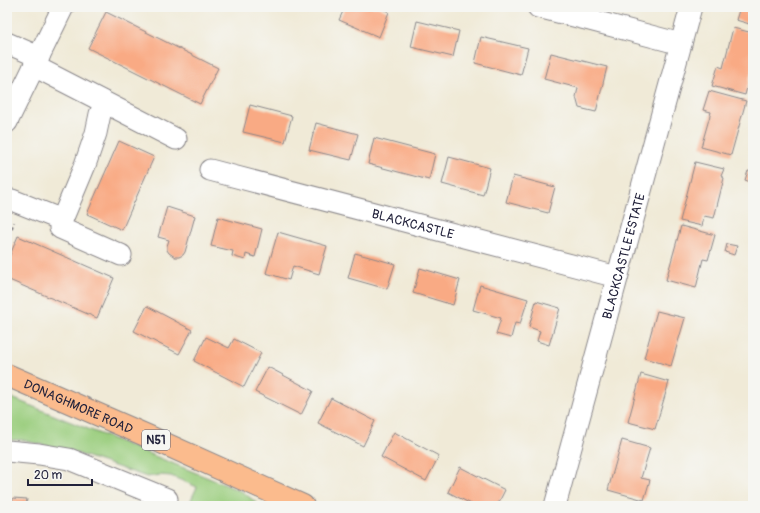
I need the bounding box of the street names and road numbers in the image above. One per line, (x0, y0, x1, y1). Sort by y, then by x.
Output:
street label: BLACKCASTLE ESTATE (599, 191, 649, 321)
street label: BLACKCASTLE (370, 206, 456, 243)
street label: DONAGHMORE ROAD (21, 376, 135, 438)
road number: N51 (142, 430, 170, 450)

